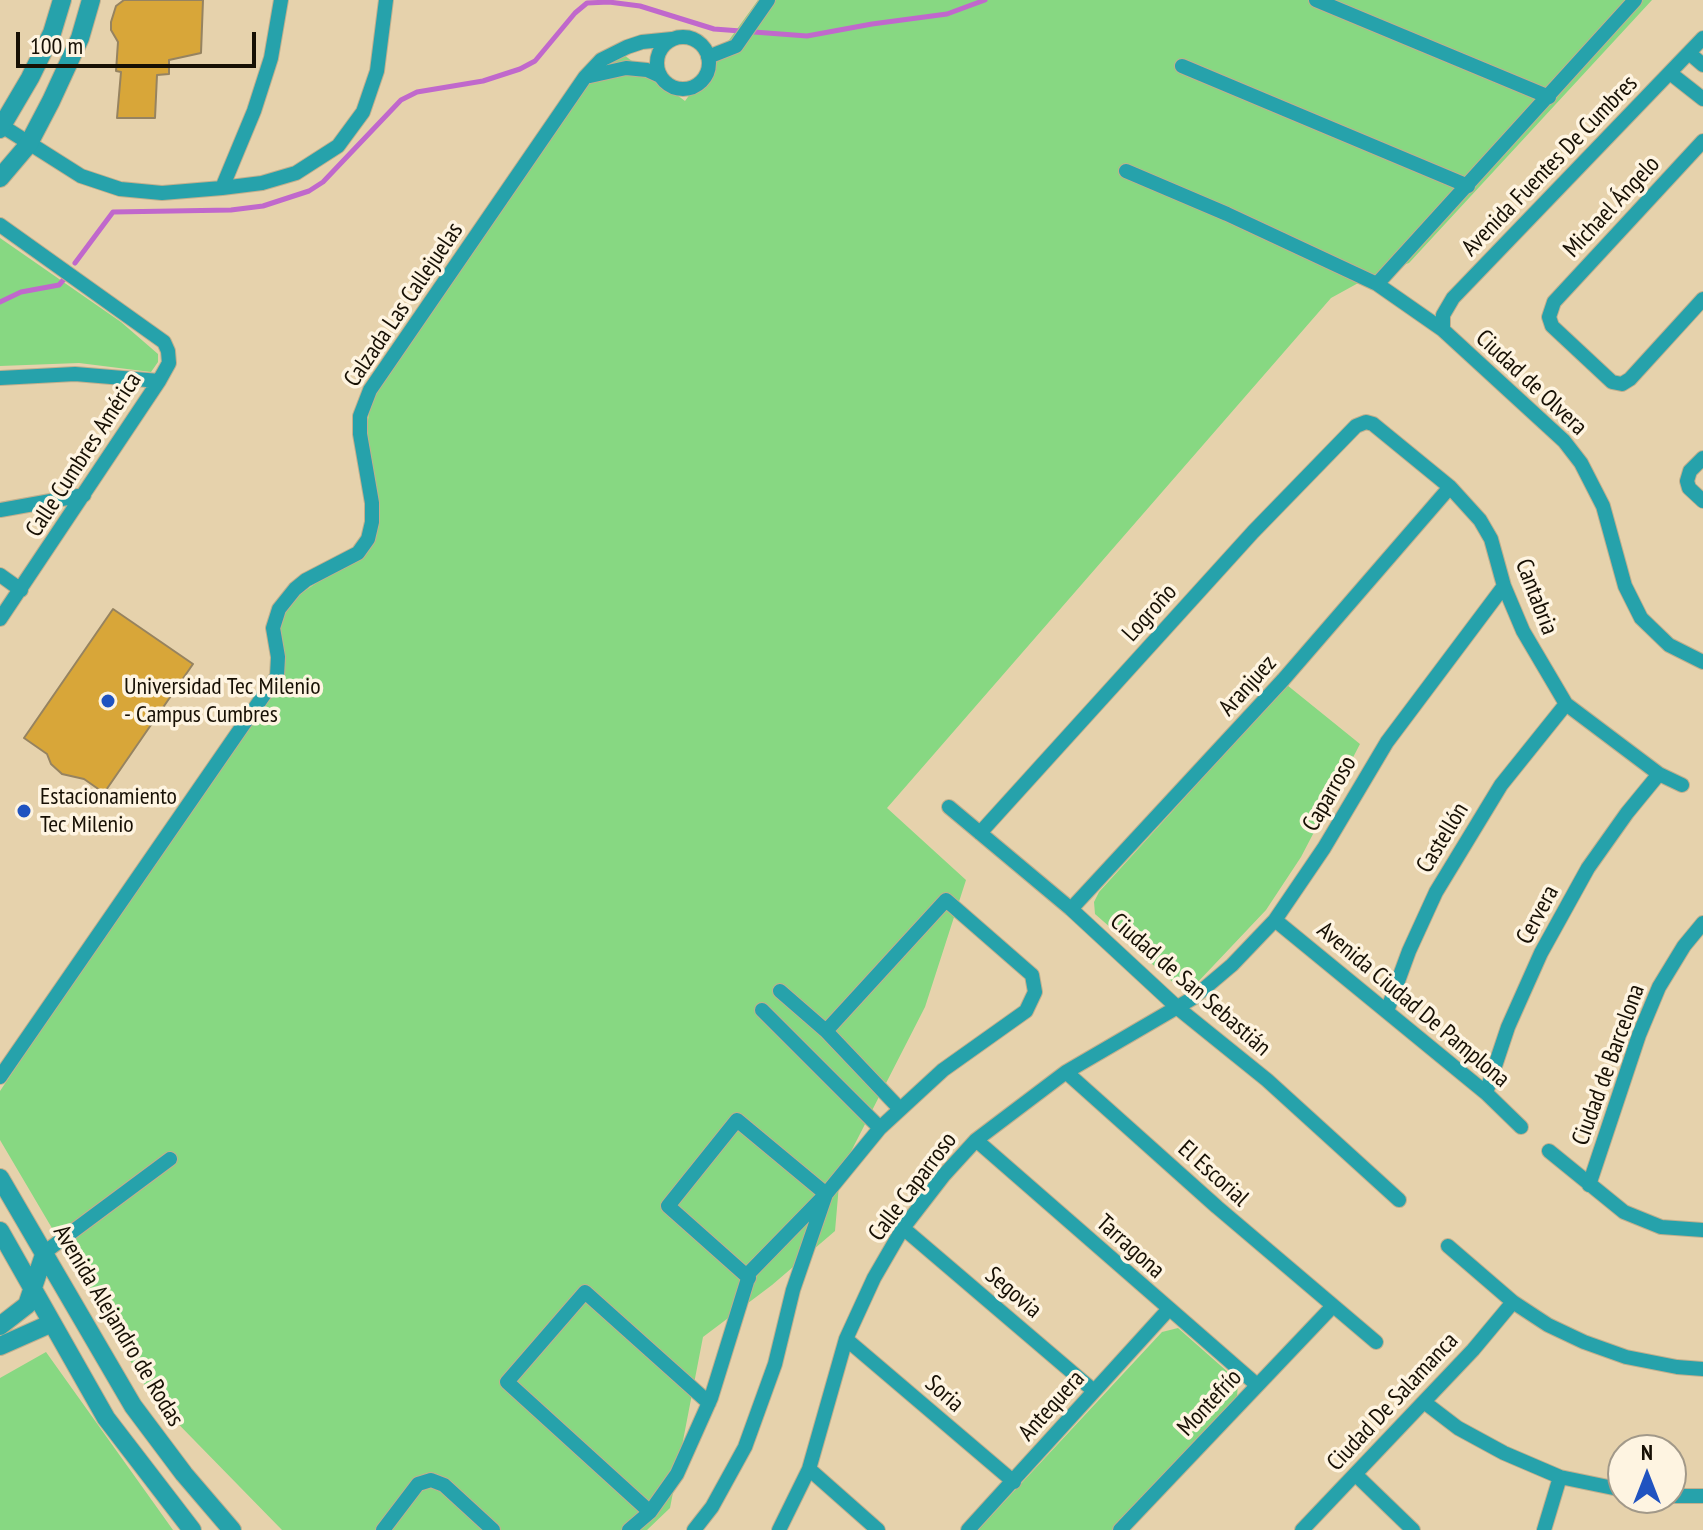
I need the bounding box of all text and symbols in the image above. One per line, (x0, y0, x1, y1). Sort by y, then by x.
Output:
scale bar (20, 16, 260, 66)
text: 100 m (30, 30, 83, 61)
street label: Avenida Fuentes De Cumbres (1456, 70, 1644, 262)
street label: Michael Ángelo (1558, 150, 1666, 264)
street label: Calzada Las Callejuelas (338, 217, 470, 393)
street label: Ciudad de Olvera (1469, 324, 1593, 442)
street label: Calle Cumbres América (20, 367, 148, 543)
street label: Cantabria (1508, 555, 1564, 639)
street label: Logroño (1117, 578, 1183, 648)
street label: Aranjuez (1213, 650, 1283, 722)
place label: Universidad Tec Milenio - Campus Cumbres (124, 673, 321, 729)
marker: Universidad Tec Milenio - Campus Cumbres (99, 692, 117, 710)
street label: Caparroso (1297, 751, 1363, 837)
place label: Estacionamiento Tec Milenio (40, 783, 177, 839)
street label: Castellón (1411, 798, 1475, 878)
marker: Estacionamiento Tec Milenio (15, 802, 33, 820)
street label: Cervera (1511, 881, 1565, 949)
street label: Ciudad de San Sebastián (1104, 907, 1276, 1063)
street label: Avenida Ciudad De Pamplona (1311, 916, 1515, 1094)
street label: Ciudad de Barcelona (1567, 981, 1651, 1149)
street label: Calle Caparroso (863, 1127, 963, 1247)
street label: El Escorial (1172, 1135, 1254, 1213)
street label: Tarragona (1090, 1209, 1170, 1285)
street label: Avenida Alejandro de Rodas (47, 1220, 189, 1432)
street label: Segovia (979, 1261, 1047, 1325)
street label: Ciudad De Salamanca (1322, 1327, 1464, 1477)
street label: Montefrío (1172, 1364, 1248, 1442)
street label: Antequera (1013, 1365, 1091, 1447)
street label: Soria (919, 1369, 969, 1419)
north arrow (1607, 1434, 1687, 1514)
text: N (1641, 1438, 1653, 1466)

